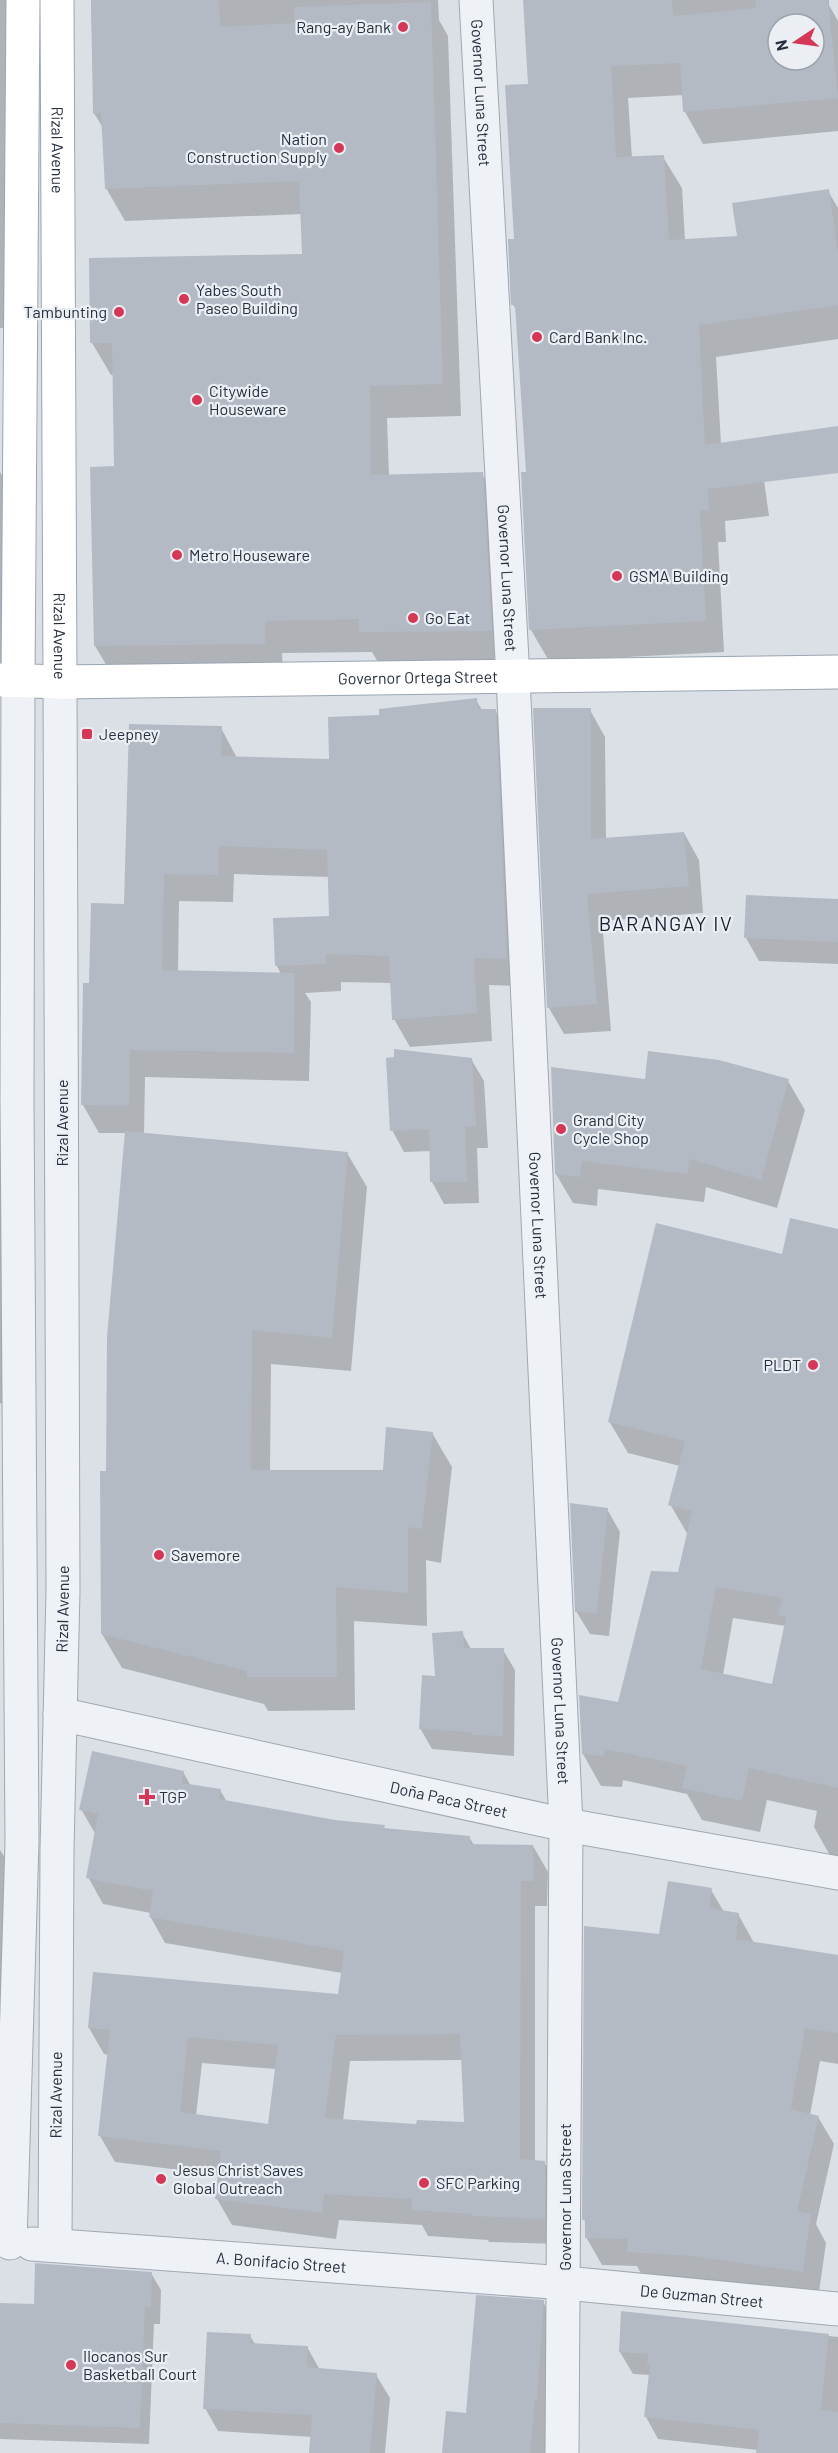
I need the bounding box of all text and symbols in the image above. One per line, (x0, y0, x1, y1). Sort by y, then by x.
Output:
north arrow (766, 12, 826, 72)
place label: Rang-ay Bank (296, 17, 391, 36)
street label: Governor Luna Street (468, 19, 495, 167)
marker: Rang-ay Bank (396, 20, 410, 34)
text: N (770, 38, 791, 53)
street label: Rizal Avenue (48, 106, 68, 194)
place label: Nation Construction Supply (187, 129, 328, 166)
marker: Nation Construction Supply (332, 141, 346, 155)
place label: Yabes South Paseo Building (196, 280, 298, 317)
marker: Yabes South Paseo Building (177, 292, 191, 306)
place label: Tambunting (24, 302, 107, 321)
marker: Tambunting (112, 305, 126, 319)
place label: Card Bank Inc. (549, 327, 647, 346)
marker: Card Bank Inc. (530, 330, 544, 344)
place label: Citywide Houseware (209, 381, 287, 418)
marker: Citywide Houseware (190, 393, 204, 407)
street label: Governor Luna Street (495, 504, 522, 652)
place label: Metro Houseware (189, 545, 310, 564)
marker: Metro Houseware (170, 548, 184, 562)
place label: GSMA Building (629, 566, 729, 585)
marker: GSMA Building (610, 569, 624, 583)
street label: Rizal Avenue (51, 592, 70, 680)
place label: Go Eat (425, 608, 470, 627)
marker: Go Eat (406, 611, 420, 625)
street label: Governor Ortega Street (338, 666, 498, 687)
place label: Jeepney (99, 724, 159, 743)
marker: Jeepney (80, 727, 94, 741)
district label: BARANGAY IV (599, 911, 733, 935)
street label: Rizal Avenue (52, 1080, 71, 1166)
place label: Grand City Cycle Shop (573, 1110, 649, 1147)
marker: Grand City Cycle Shop (554, 1122, 568, 1136)
street label: Governor Luna Street (526, 1151, 552, 1300)
place label: PLDT (764, 1355, 801, 1374)
marker: PLDT (806, 1358, 820, 1372)
place label: Savemore (171, 1545, 240, 1564)
marker: Savemore (152, 1548, 166, 1562)
street label: Rizal Avenue (52, 1566, 72, 1653)
street label: Governor Luna Street (548, 1637, 574, 1785)
street label: Doña Paca Street (388, 1777, 509, 1821)
place label: TGP (159, 1787, 187, 1806)
marker: TGP (140, 1790, 154, 1804)
street label: Rizal Avenue (46, 2051, 65, 2139)
street label: Governor Luna Street (555, 2123, 574, 2271)
place label: Jesus Christ Saves Global Outreach (173, 2160, 304, 2197)
marker: Jesus Christ Saves Global Outreach (154, 2172, 168, 2186)
place label: SFC Parking (436, 2173, 520, 2192)
marker: SFC Parking (417, 2176, 431, 2190)
street label: A. Bonifacio Street (216, 2248, 347, 2276)
street label: De Guzman Street (639, 2280, 765, 2311)
place label: Ilocanos Sur Basketball Court (83, 2346, 197, 2383)
marker: Ilocanos Sur Basketball Court (64, 2358, 78, 2372)

